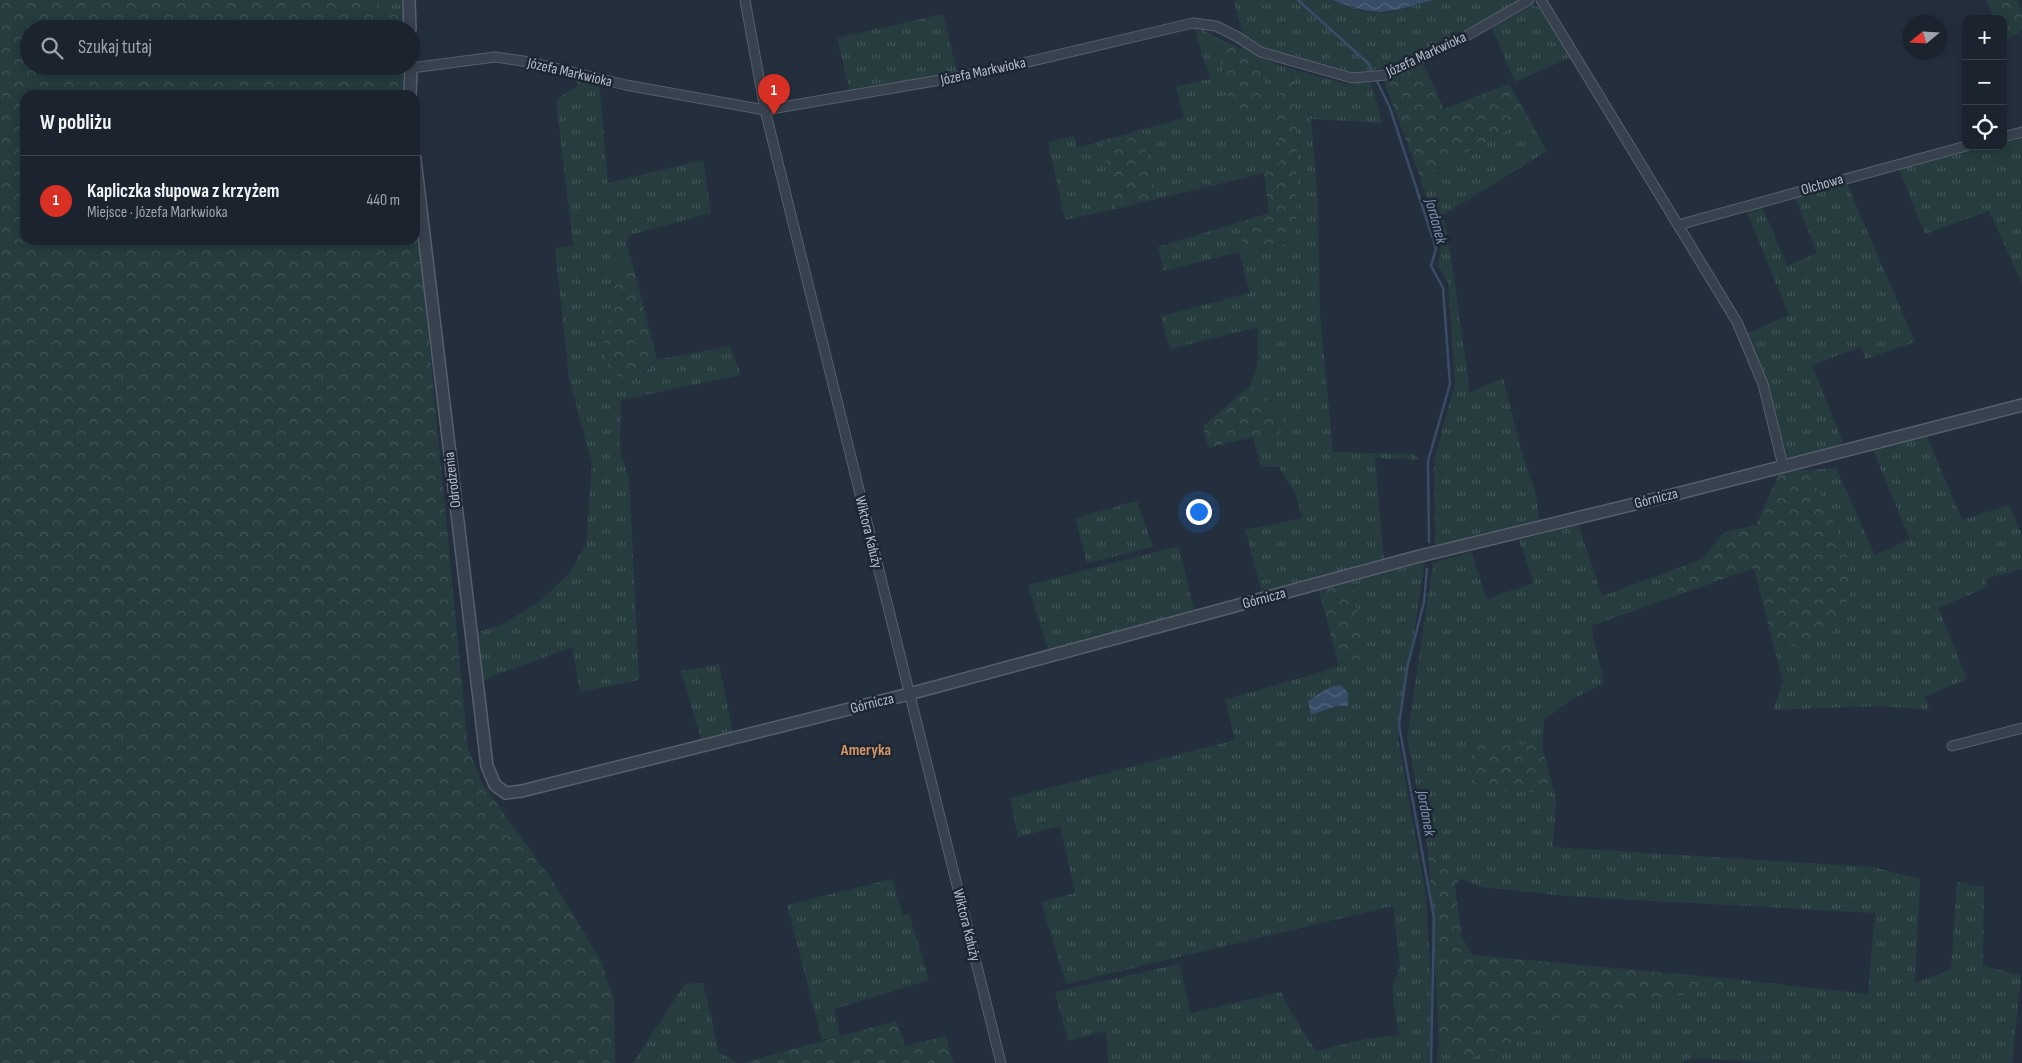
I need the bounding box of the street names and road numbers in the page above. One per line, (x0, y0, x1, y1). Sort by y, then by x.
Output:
street label: Józefa Markwioka (1382, 27, 1470, 82)
street label: Józefa Markwioka (525, 53, 614, 92)
street label: Józefa Markwioka (938, 53, 1028, 90)
street label: Olchowa (1799, 169, 1846, 200)
street label: Odrodzenia (440, 451, 465, 509)
street label: Górnicza (1632, 484, 1680, 513)
street label: Wiktora Kałuży (850, 494, 887, 571)
street label: Górnicza (1240, 584, 1288, 613)
street label: Górnicza (848, 689, 896, 718)
street label: Wiktora Kałuży (948, 887, 985, 964)

